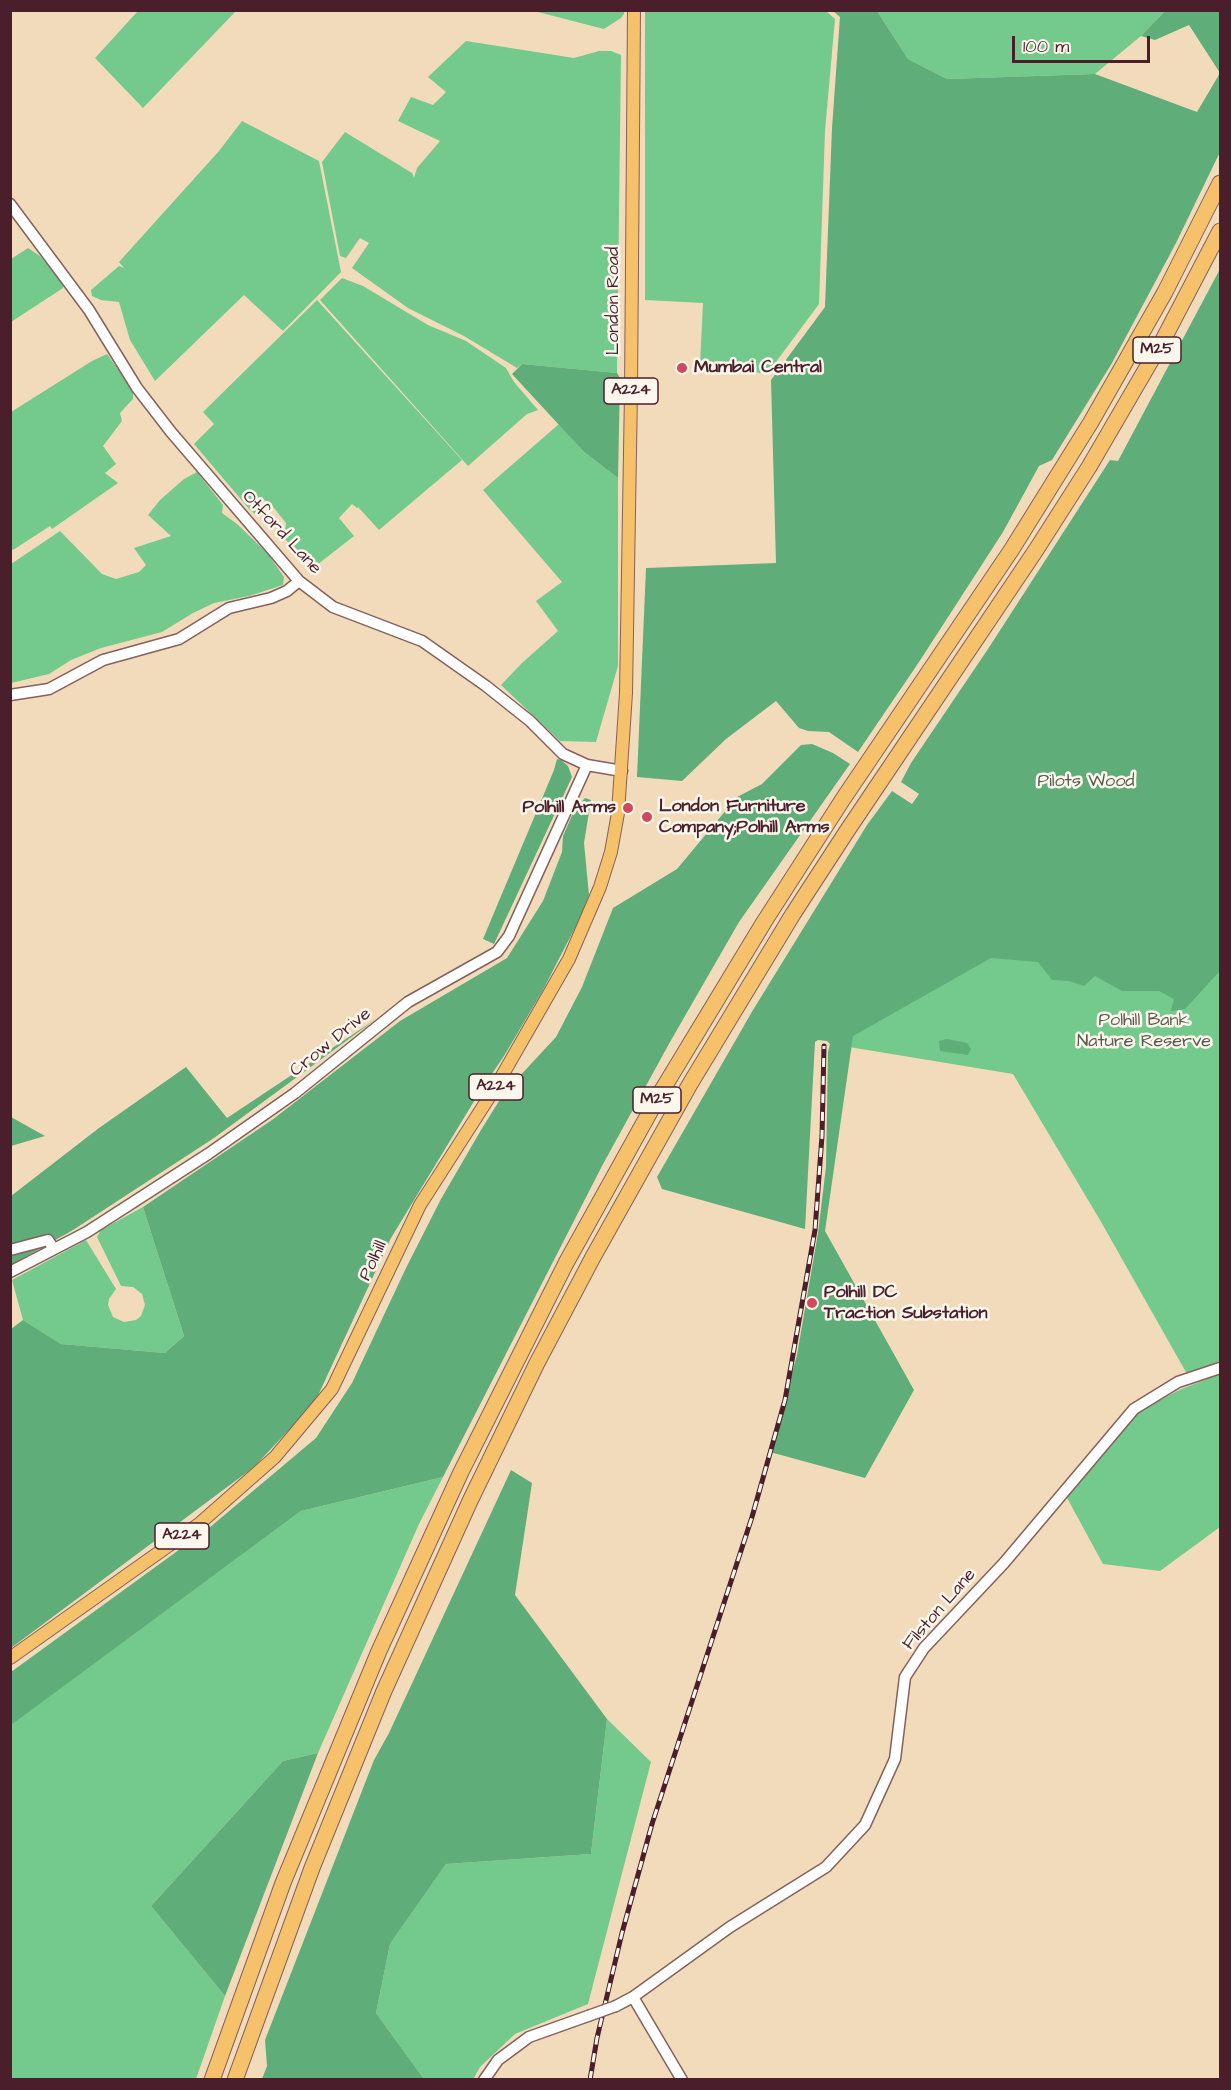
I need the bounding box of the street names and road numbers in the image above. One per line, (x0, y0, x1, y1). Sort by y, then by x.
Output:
street label: London Road (603, 247, 625, 355)
road number: M25 (1133, 337, 1181, 363)
road number: A224 (604, 378, 658, 404)
street label: Otford Lane (237, 487, 325, 579)
street label: Crow Drive (286, 1004, 376, 1082)
road number: A224 (469, 1074, 523, 1100)
road number: M25 (633, 1087, 681, 1113)
street label: Polhill (355, 1238, 393, 1284)
road number: A224 (155, 1523, 209, 1549)
street label: Filston Lane (899, 1565, 981, 1655)

